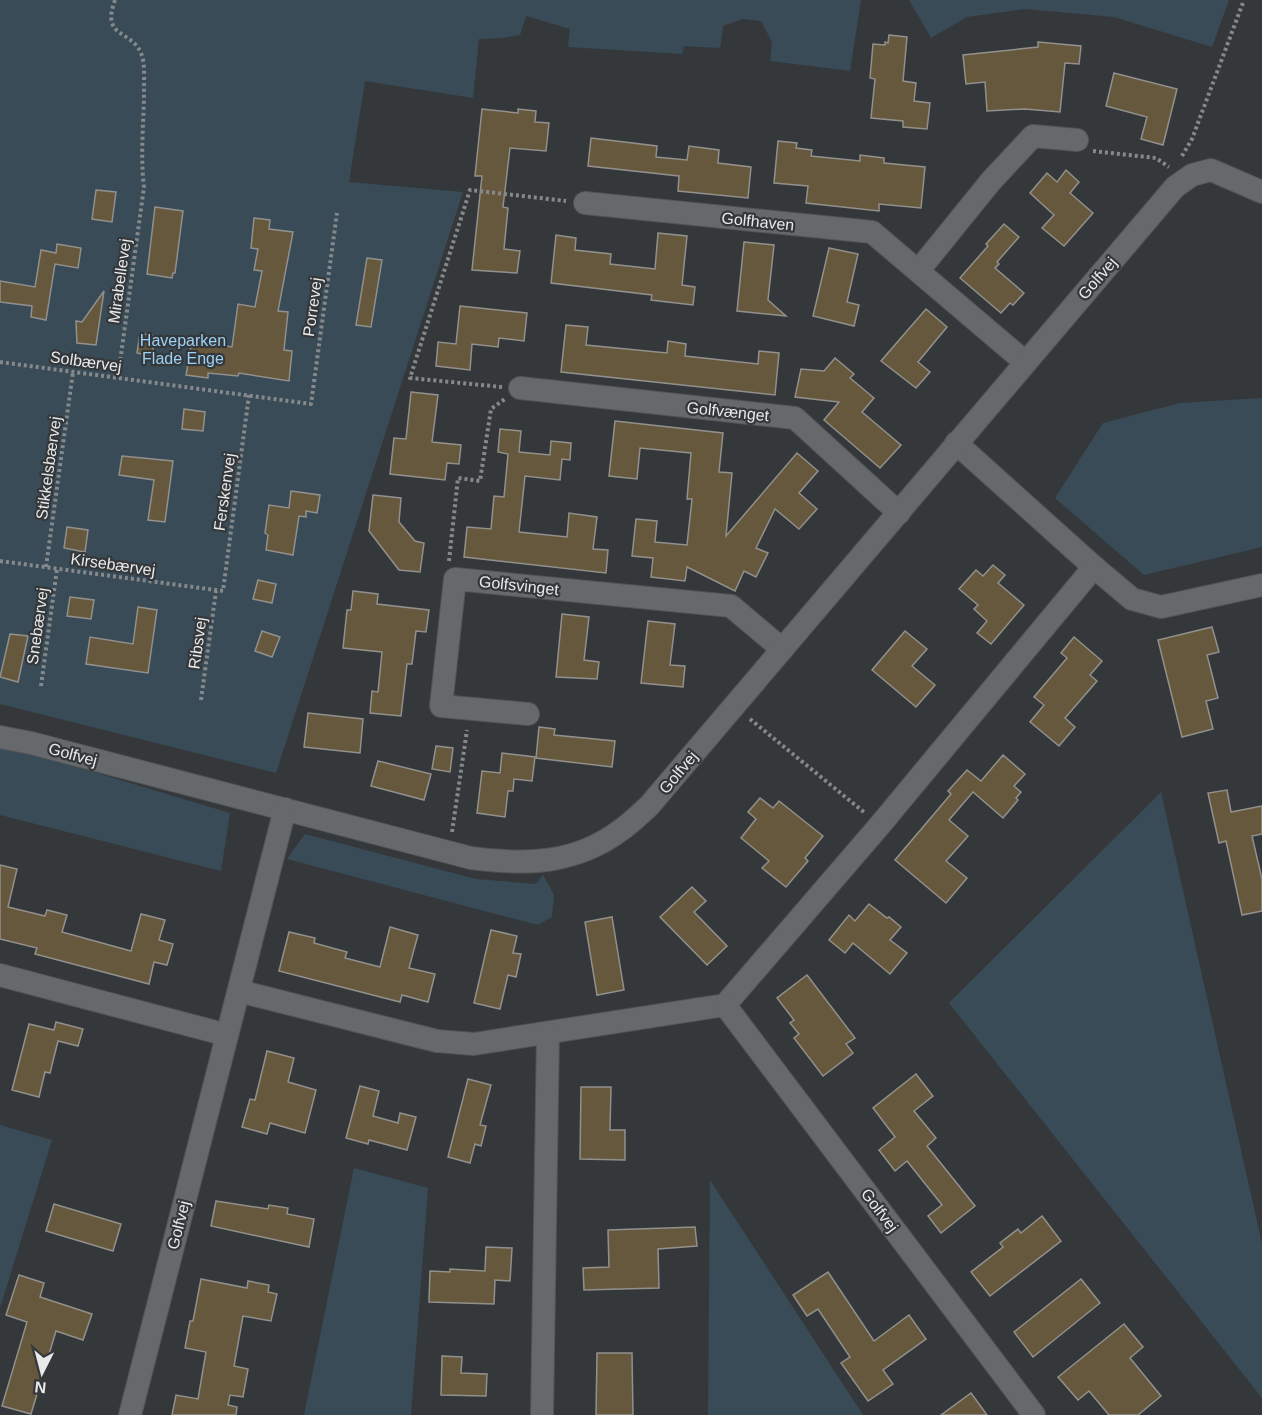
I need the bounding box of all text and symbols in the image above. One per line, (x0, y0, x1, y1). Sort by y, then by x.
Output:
street label: Golfhaven (721, 209, 795, 234)
street label: Mirabellevej (105, 238, 134, 325)
street label: Golfvej (1075, 254, 1120, 303)
street label: Porrevej (300, 276, 325, 338)
park label: Haveparken Flade Enge (140, 332, 226, 367)
street label: Solbærvej (49, 348, 123, 375)
street label: Golfvænget (686, 399, 771, 424)
street label: Stikkelsbærvej (33, 415, 64, 521)
street label: Ferskenvej (211, 452, 238, 532)
street label: Kirsebærvej (69, 550, 156, 579)
street label: Golfsvinget (478, 573, 560, 598)
street label: Snebærvej (24, 587, 51, 666)
street label: Ribsvej (185, 616, 210, 670)
street label: Golfvej (47, 740, 99, 769)
street label: Golfvej (656, 748, 701, 797)
street label: Golfvej (858, 1185, 901, 1235)
street label: Golfvej (164, 1199, 193, 1251)
north arrow (12, 1343, 72, 1403)
text: N (34, 1378, 47, 1396)

